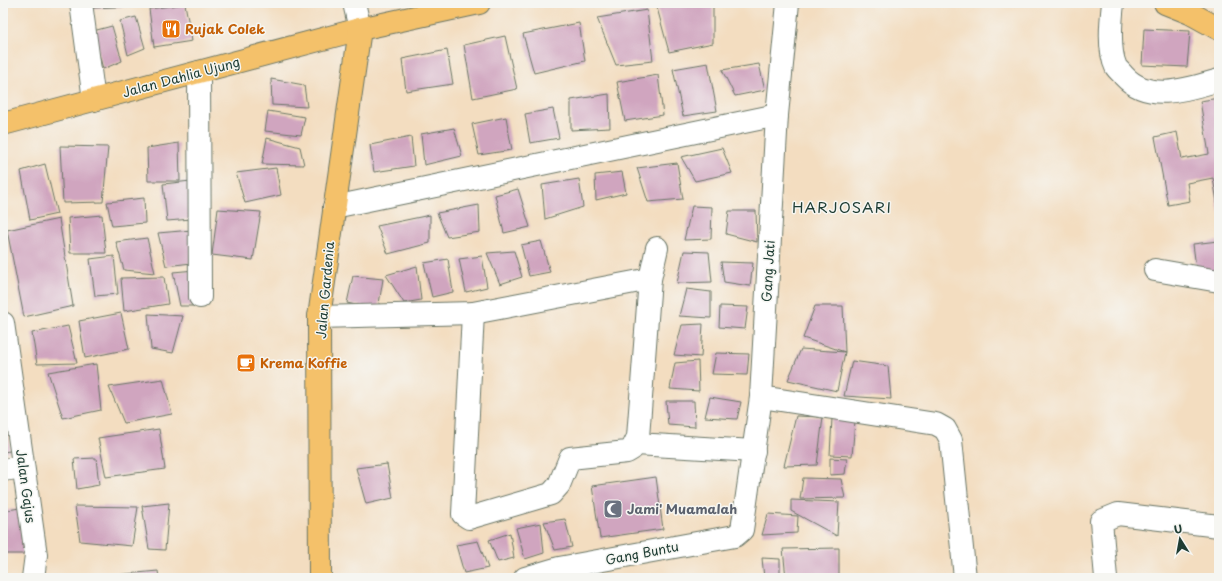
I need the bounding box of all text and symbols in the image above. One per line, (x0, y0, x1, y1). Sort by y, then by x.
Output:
restaurant icon: Rujak Colek (160, 18, 182, 40)
place label: Rujak Colek (185, 19, 265, 38)
street label: Jalan Dahlia Ujung (120, 52, 242, 101)
district label: HARJOSARI (792, 195, 892, 218)
street label: Gang Jati (756, 240, 779, 302)
street label: Jalan Gardenia (311, 241, 338, 339)
cafe icon: Krema Koffie (235, 352, 257, 374)
place label: Krema Koffie (260, 353, 347, 372)
street label: Jalan Gajus (12, 448, 41, 524)
mosque icon: Jami' Muamalah (602, 498, 624, 520)
place label: Jami' Muamalah (627, 499, 737, 518)
north arrow (1160, 519, 1200, 559)
text: U (1172, 520, 1184, 538)
street label: Gang Buntu (604, 536, 680, 569)

